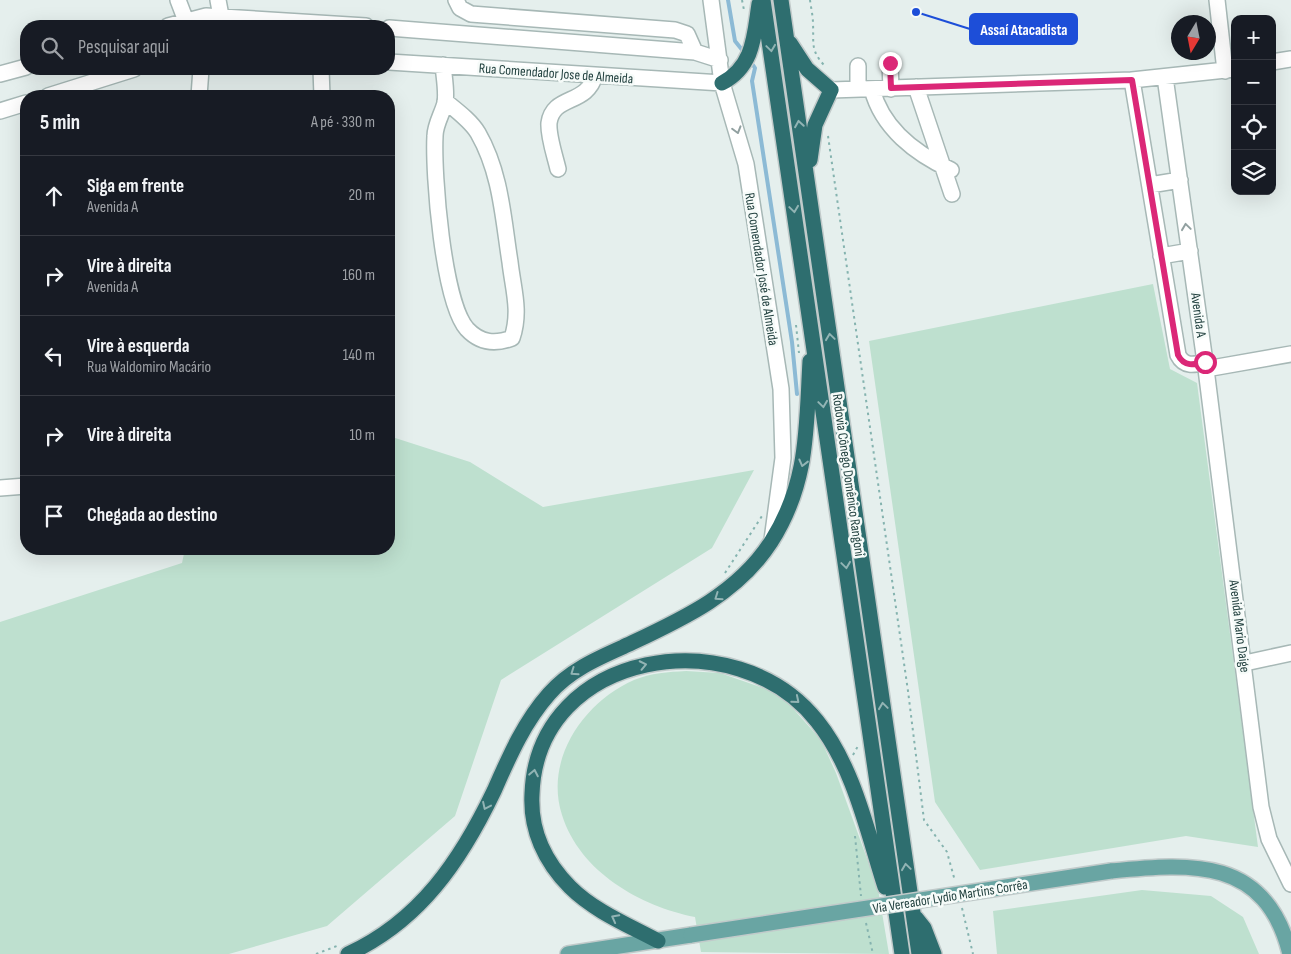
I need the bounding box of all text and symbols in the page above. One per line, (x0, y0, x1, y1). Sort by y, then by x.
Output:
callout: Assaí Atacadista (970, 14, 1077, 44)
north arrow (1171, 15, 1216, 60)
map controls (1231, 15, 1276, 195)
button: + (1231, 15, 1276, 60)
search box (20, 20, 395, 75)
text: Assaí Atacadista (980, 21, 1067, 40)
icon: search (38, 34, 66, 62)
text: Pesquisar aqui (78, 36, 169, 59)
one-way arrow (765, 44, 775, 53)
route end (879, 52, 902, 75)
street label: Rua Comendador Jose de Almeida (478, 60, 634, 87)
button: − (1231, 60, 1276, 105)
button: locate (1231, 105, 1276, 150)
text: 5 min (40, 110, 80, 135)
text: A pé · 330 m (311, 113, 375, 132)
one-way arrow (795, 120, 805, 129)
one-way arrow (732, 125, 742, 133)
button: layers (1231, 150, 1276, 195)
text: Siga em frente (87, 175, 184, 198)
icon: ahead (40, 182, 68, 210)
text: 20 m (348, 186, 375, 205)
street label: Rua Comendador José de Almeida (741, 191, 782, 347)
text: Avenida A (87, 198, 138, 217)
one-way arrow (789, 205, 799, 213)
one-way arrow (1181, 223, 1192, 231)
text: Vire à direita (87, 255, 171, 278)
icon: right (40, 262, 68, 290)
text: 160 m (342, 266, 375, 285)
text: Avenida A (87, 278, 138, 297)
street label: Avenida A (1187, 291, 1210, 339)
one-way arrow (826, 333, 836, 342)
text: Vire à esquerda (87, 335, 189, 358)
icon: left (40, 342, 68, 370)
text: 140 m (343, 346, 375, 365)
route start (1194, 351, 1217, 374)
text: Rua Waldomiro Macário (87, 358, 211, 377)
street label: Rodovia Cônego Domênico Rangoni (829, 393, 868, 557)
one-way arrow (817, 401, 828, 409)
icon: right (40, 422, 68, 450)
text: Vire à direita (87, 424, 171, 447)
text: 10 m (349, 426, 375, 445)
one-way arrow (798, 458, 809, 467)
icon: arrive (40, 502, 68, 530)
text: Chegada ao destino (87, 504, 217, 527)
one-way arrow (840, 562, 851, 570)
street label: Avenida Mario Daige (1225, 578, 1254, 673)
one-way arrow (714, 590, 723, 600)
one-way arrow (638, 660, 647, 671)
one-way arrow (570, 666, 579, 676)
one-way arrow (790, 694, 799, 703)
one-way arrow (879, 702, 889, 710)
one-way arrow (529, 768, 539, 777)
one-way arrow (482, 801, 492, 810)
one-way arrow (902, 862, 912, 871)
street label: Via Vereador Lydio Martins Corrêa (871, 876, 1029, 917)
one-way arrow (611, 915, 620, 925)

